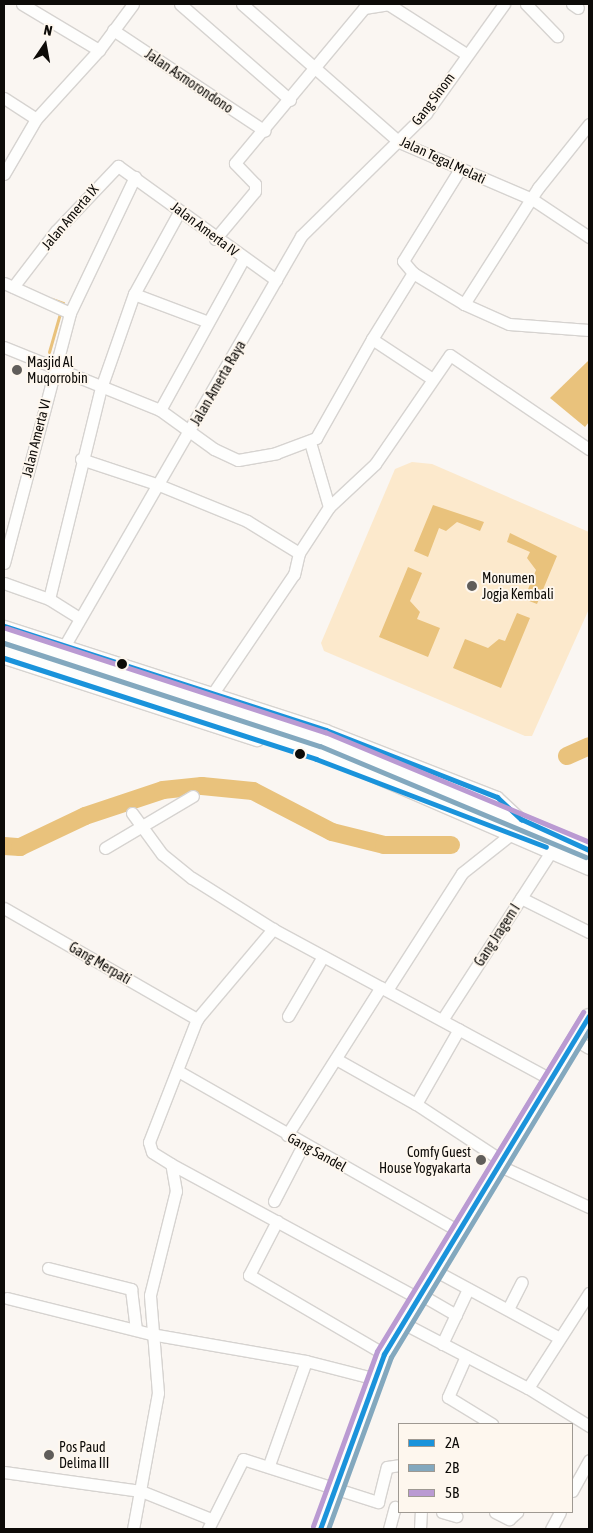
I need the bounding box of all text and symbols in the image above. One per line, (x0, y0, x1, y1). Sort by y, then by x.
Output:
north arrow (20, 20, 70, 70)
text: N (42, 22, 54, 39)
street label: Jalan Asmorondono (142, 45, 236, 117)
street label: Gang Sinom (408, 70, 458, 128)
street label: Jalan Tegal Melati (397, 133, 489, 187)
street label: Jalan Amerta IX (38, 181, 102, 253)
street label: Jalan Amerta IV (168, 198, 242, 260)
street label: Jalan Amerta Raya (187, 338, 249, 428)
place label: Masjid Al Muqorrobin (27, 354, 88, 387)
marker: Masjid Al Muqorrobin (11, 364, 23, 376)
street label: Jalan Amerta VI (18, 397, 54, 479)
place label: Monumen Jogja Kembali (482, 570, 554, 602)
marker: Monumen Jogja Kembali (466, 580, 478, 592)
unlabelled marker (117, 659, 127, 669)
unlabelled marker (295, 749, 305, 759)
street label: Gang Jragem I (471, 901, 523, 969)
street label: Gang Merpati (66, 938, 134, 988)
street label: Gang Sandel (285, 1129, 349, 1175)
place label: Comfy Guest House Yogyakarta (379, 1144, 471, 1176)
marker: Comfy Guest House Yogyakarta (475, 1154, 487, 1166)
legend (398, 1423, 573, 1513)
text: 2A (445, 1434, 459, 1451)
place label: Pos Paud Delima III (59, 1439, 109, 1471)
marker: Pos Paud Delima III (43, 1449, 55, 1461)
text: 2B (445, 1459, 459, 1476)
text: 5B (445, 1484, 459, 1501)

